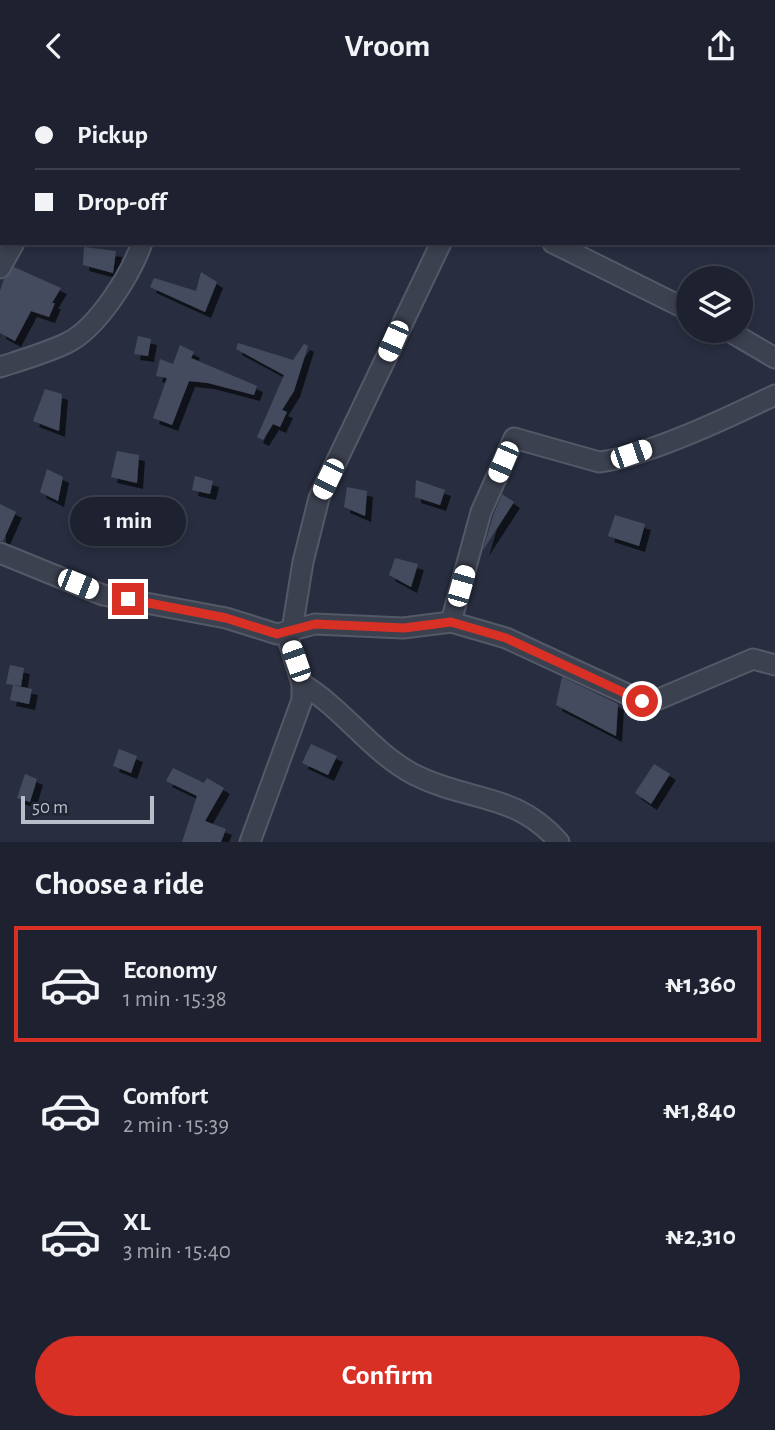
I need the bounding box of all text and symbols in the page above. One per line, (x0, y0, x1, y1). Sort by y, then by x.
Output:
icon: back (35, 27, 73, 65)
icon: share (702, 27, 740, 65)
text: Vroom (345, 30, 430, 62)
text: Pickup (77, 122, 148, 148)
text: Drop-off (77, 189, 166, 215)
map controls (676, 266, 753, 343)
button: layers (676, 266, 753, 343)
car (375, 318, 412, 364)
car (608, 437, 655, 471)
car (486, 439, 521, 485)
car (310, 456, 347, 502)
callout: 1 min (70, 497, 186, 547)
text: 1 min (104, 510, 152, 533)
car (446, 563, 477, 609)
car (55, 566, 102, 602)
route end (112, 583, 144, 615)
car (280, 638, 313, 684)
route start (626, 685, 658, 717)
scale bar (21, 793, 154, 825)
text: 50 m (32, 798, 68, 817)
text: Choose a ride (35, 868, 204, 900)
icon: car (39, 953, 102, 1016)
text: Economy (123, 957, 217, 983)
text: ₦1,360 (665, 971, 736, 997)
text: 1 min · 15:38 (123, 988, 227, 1011)
icon: car (39, 1079, 102, 1142)
text: Comfort (123, 1083, 208, 1109)
text: ₦1,840 (663, 1097, 736, 1123)
text: 2 min · 15:39 (123, 1114, 229, 1137)
icon: car (39, 1205, 102, 1268)
text: XL (123, 1209, 150, 1235)
text: ₦2,310 (665, 1223, 736, 1249)
text: 3 min · 15:40 (123, 1240, 231, 1263)
button: Confirm (35, 1336, 740, 1416)

